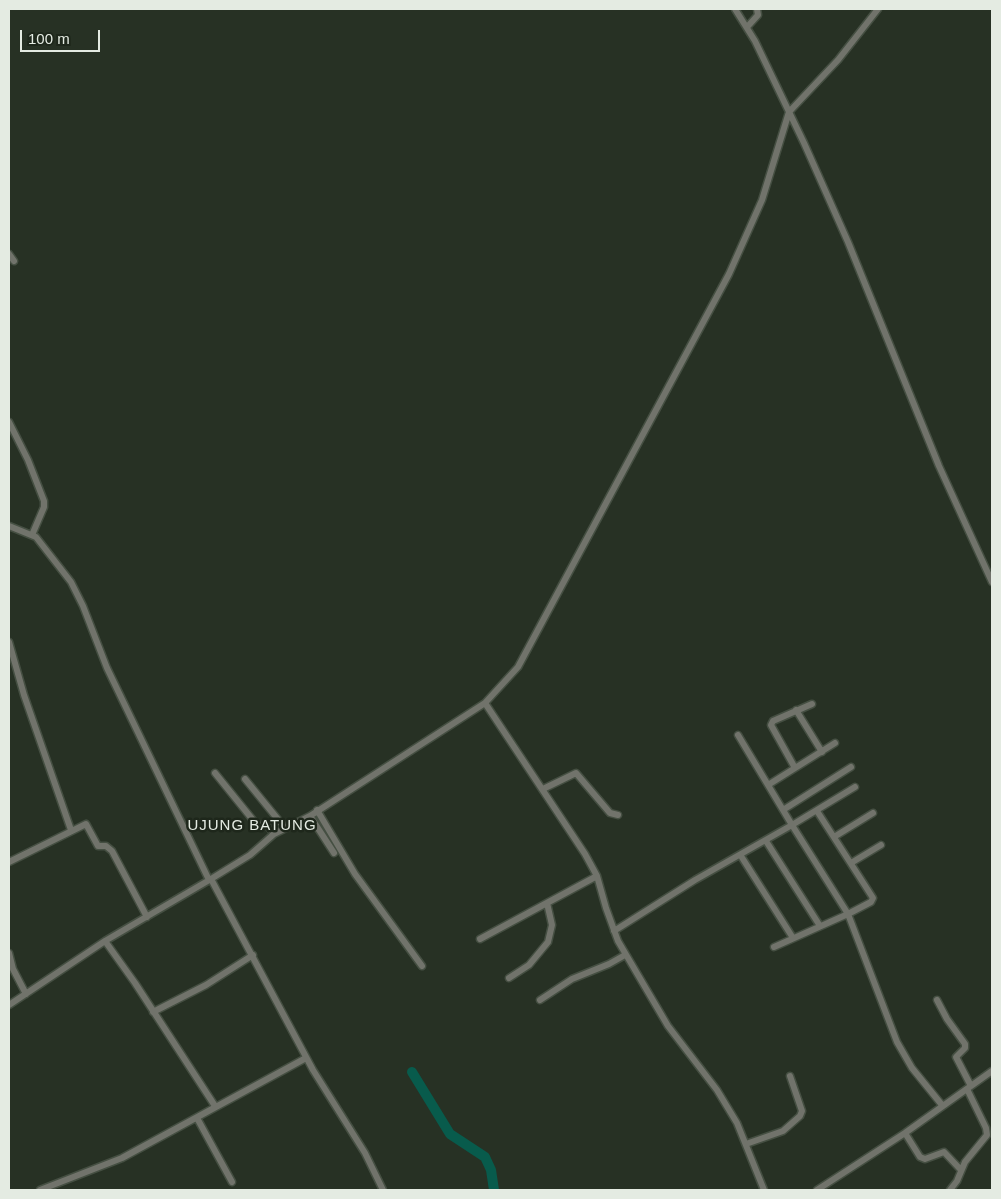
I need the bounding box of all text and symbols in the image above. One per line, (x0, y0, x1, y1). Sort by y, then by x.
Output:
scale bar (22, 20, 102, 52)
text: 100 m (28, 30, 70, 47)
district label: UJUNG BATUNG (186, 817, 318, 835)

